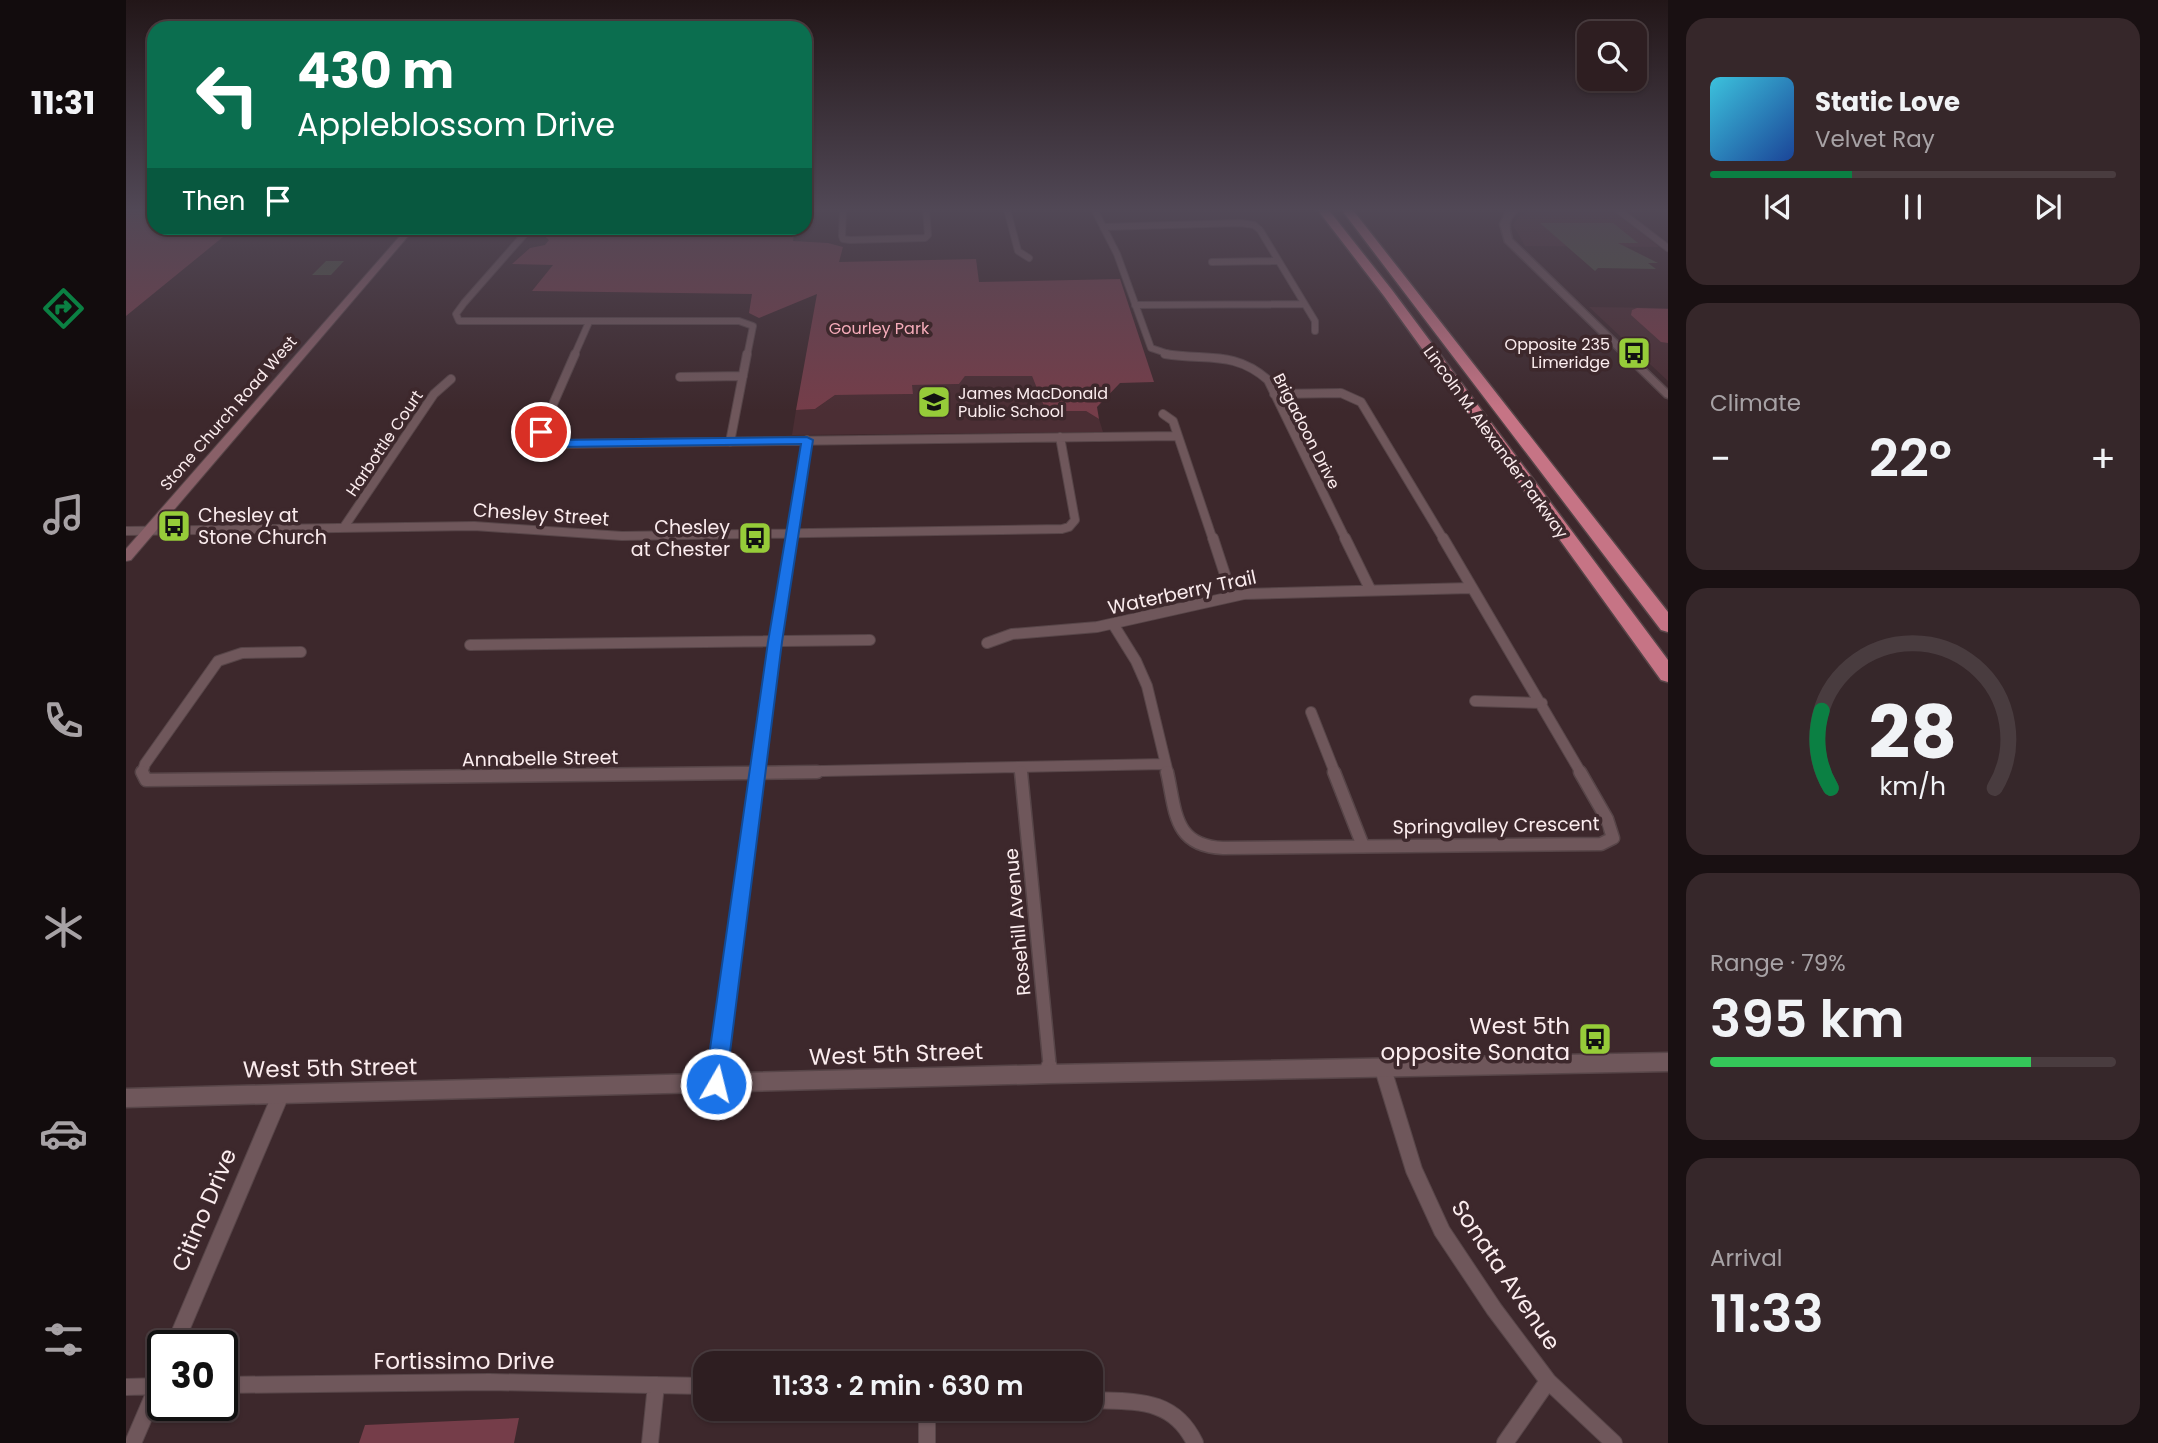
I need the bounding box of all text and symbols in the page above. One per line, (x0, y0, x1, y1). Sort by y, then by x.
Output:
map controls (1577, 21, 1647, 91)
button: search (1577, 21, 1647, 91)
text: 430 m (297, 37, 454, 105)
icon: left (182, 49, 273, 140)
text: 11:31 (31, 80, 95, 125)
text: Static Love (1815, 84, 1960, 120)
text: Appleblossom Drive (297, 102, 615, 147)
text: Velvet Ray (1815, 123, 1935, 155)
icon: arrive (259, 182, 297, 220)
text: Then (182, 183, 245, 219)
icon: previous (1759, 188, 1797, 226)
icon: pause (1894, 188, 1932, 226)
icon: next (2029, 188, 2067, 226)
icon: directions (39, 284, 88, 333)
park label: Gourley Park (829, 317, 930, 340)
street label: Stone Church Road West (155, 331, 302, 496)
place label: Opposite 235 Limeridge (1505, 333, 1610, 374)
bus stop icon: Opposite 235 Limeridge (1615, 334, 1653, 372)
street label: Lincoln M. Alexander Parkway (1418, 341, 1573, 543)
street label: Brigadoon Drive (1267, 369, 1346, 493)
place label: James MacDonald Public School (958, 382, 1108, 423)
school or university icon: James MacDonald Public School (915, 383, 953, 421)
street label: Harbottle Court (340, 386, 429, 501)
text: Climate (1710, 387, 1801, 419)
pin (511, 402, 571, 462)
icon: arrive (522, 413, 560, 451)
text: 22° (1869, 422, 1952, 495)
text: − (1710, 432, 1731, 485)
text: + (2090, 432, 2116, 485)
icon: music (39, 490, 88, 539)
street label: Chesley Street (472, 496, 610, 533)
place label: Chesley at Stone Church (198, 502, 327, 551)
bus stop icon: Chesley at Stone Church (155, 507, 193, 545)
place label: Chesley at Chester (631, 514, 730, 563)
bus stop icon: Chesley at Chester (736, 519, 774, 557)
street label: Waterberry Trail (1105, 564, 1259, 621)
text: 28 (1869, 682, 1957, 783)
icon: phone (39, 696, 88, 745)
street label: Annabelle Street (462, 744, 619, 773)
text: km/h (1880, 768, 1946, 803)
street label: Springvalley Crescent (1392, 810, 1600, 841)
street label: Rosehill Avenue (998, 847, 1037, 997)
icon: climate (39, 903, 88, 952)
text: Range · 79% (1710, 947, 1846, 979)
text: 395 km (1710, 982, 1904, 1055)
place label: West 5th opposite Sonata (1381, 1010, 1570, 1068)
bus stop icon: West 5th opposite Sonata (1576, 1020, 1614, 1058)
street label: West 5th Street (808, 1035, 984, 1073)
position arrow (679, 1047, 753, 1121)
street label: West 5th Street (243, 1050, 417, 1086)
icon: car (39, 1109, 88, 1158)
street label: Citino Drive (164, 1144, 244, 1276)
street label: Sonata Avenue (1444, 1194, 1568, 1356)
text: Arrival (1710, 1242, 1782, 1274)
text: 11:33 (1710, 1277, 1824, 1350)
icon: filters (39, 1315, 88, 1364)
speed limit sign: 30 (147, 1330, 238, 1421)
street label: Fortissimo Drive (374, 1345, 554, 1377)
text: 11:33 · 2 min · 630 m (773, 1368, 1023, 1404)

